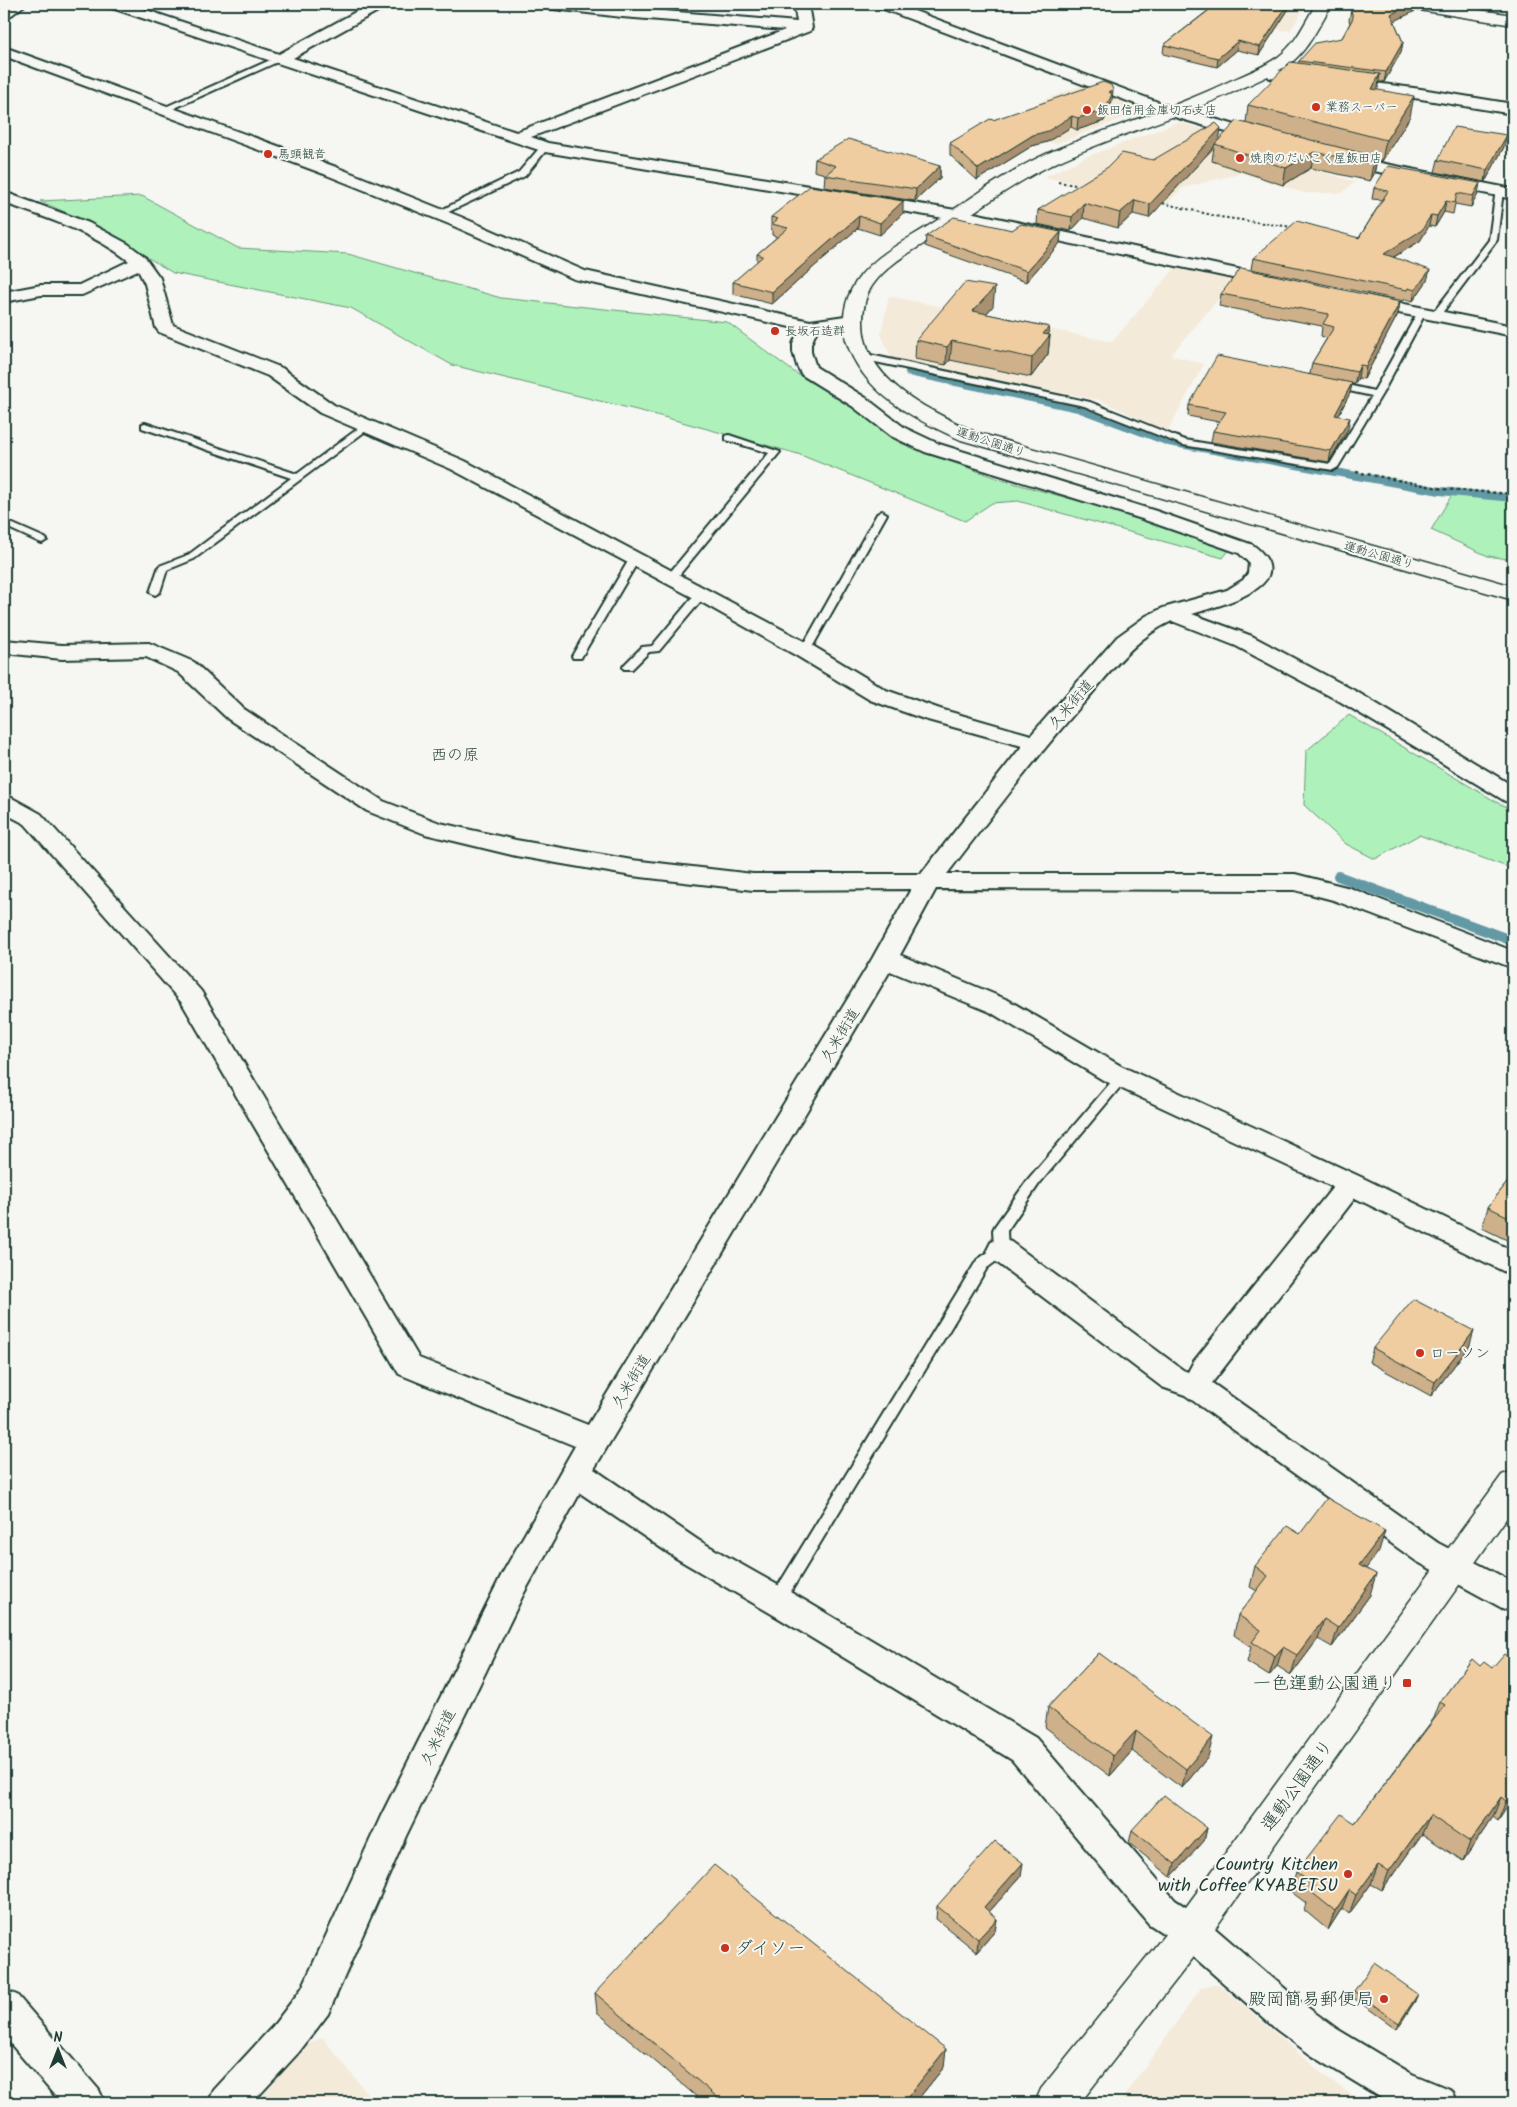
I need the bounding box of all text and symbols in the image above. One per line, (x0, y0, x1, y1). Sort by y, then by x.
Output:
place label: 業務スーパー (1326, 98, 1398, 117)
place label: 飯田信用金庫切石支店 (1097, 101, 1217, 120)
marker: 業務スーパー (1310, 101, 1322, 113)
marker: 飯田信用金庫切石支店 (1081, 104, 1093, 116)
place label: 馬頭観音 (278, 145, 326, 164)
marker: 馬頭観音 (262, 148, 274, 160)
place label: 焼肉のだいこく屋飯田店 (1250, 149, 1382, 168)
marker: 焼肉のだいこく屋飯田店 (1234, 152, 1246, 164)
place label: 長坂石造群 (785, 322, 845, 341)
marker: 長坂石造群 (769, 325, 781, 337)
street label: 運動公園通り (954, 422, 1028, 463)
street label: 運動公園通り (1342, 536, 1416, 575)
street label: 久米街道 (1043, 674, 1100, 735)
district label: 西の原 (431, 743, 479, 768)
street label: 久米街道 (815, 1004, 867, 1067)
place label: ローソン (1430, 1342, 1490, 1366)
marker: ローソン (1414, 1347, 1426, 1359)
street label: 久米街道 (606, 1350, 658, 1413)
place label: 一色運動公園通り (1253, 1670, 1397, 1699)
marker: 一色運動公園通り (1401, 1677, 1413, 1689)
street label: 久米街道 (415, 1705, 463, 1770)
street label: 運動公園通り (1255, 1734, 1342, 1838)
place label: Country Kitchen with Coffee KYABETSU (1158, 1851, 1338, 1901)
marker: Country Kitchen with Coffee KYABETSU (1342, 1868, 1354, 1880)
place label: ダイソー (735, 1935, 805, 1964)
marker: ダイソー (719, 1942, 731, 1954)
place label: 殿岡簡易郵便局 (1248, 1986, 1374, 2015)
marker: 殿岡簡易郵便局 (1378, 1993, 1390, 2005)
north arrow (32, 2024, 82, 2074)
text: N (54, 2027, 63, 2049)

